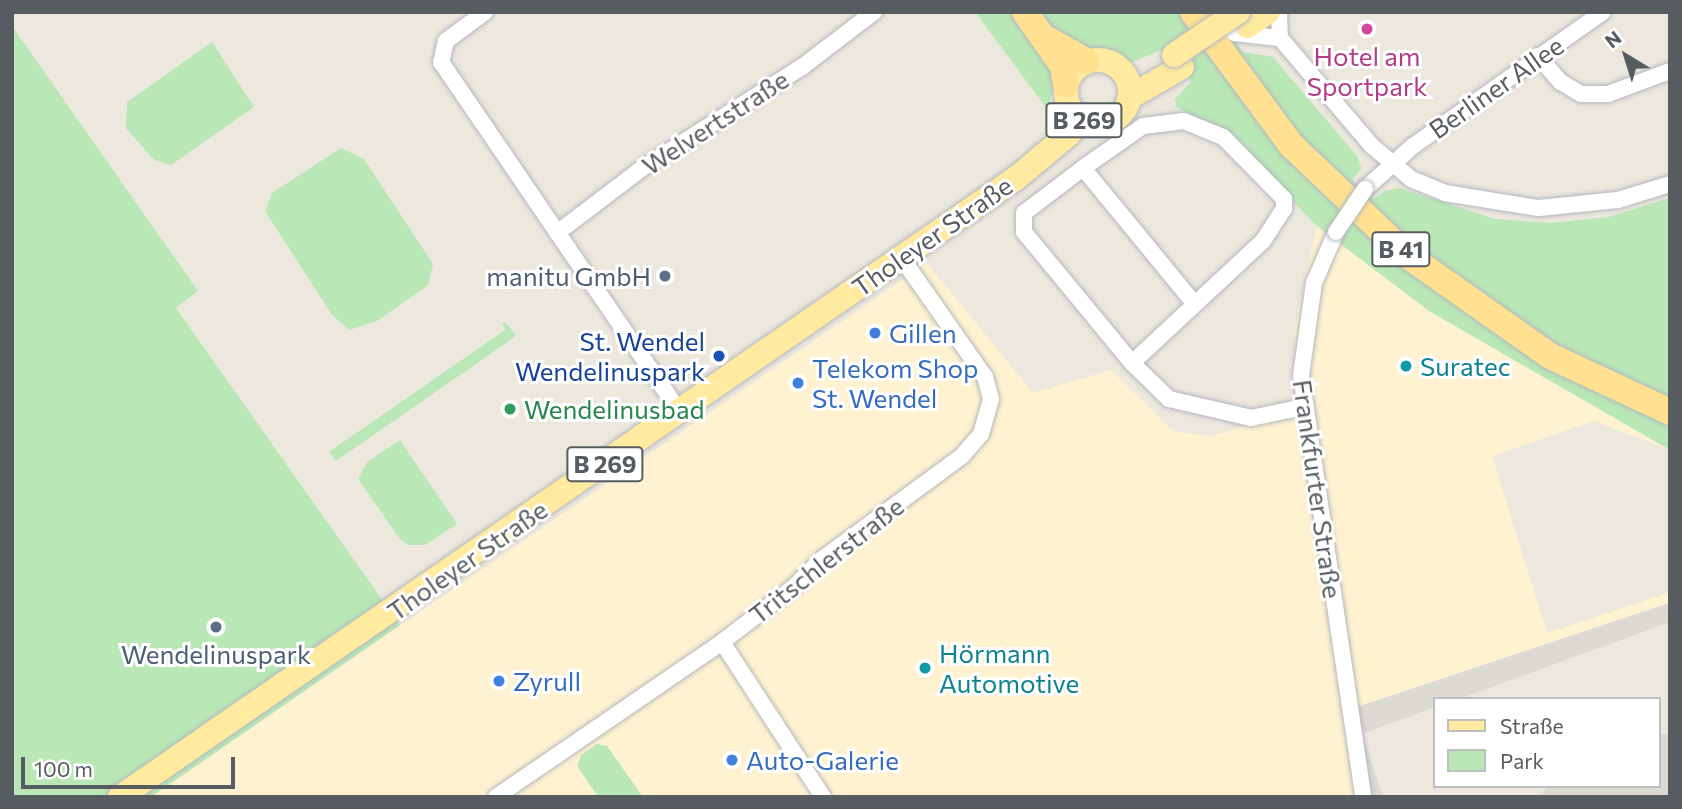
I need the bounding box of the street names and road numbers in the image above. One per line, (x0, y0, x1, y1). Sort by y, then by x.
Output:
street label: Berliner Allee (1423, 29, 1569, 145)
street label: Welvertstraße (636, 63, 794, 181)
road number: B 269 (1044, 100, 1124, 140)
street label: Tholeyer Straße (846, 169, 1018, 303)
road number: B 41 (1371, 228, 1431, 270)
street label: Frankfurter Straße (1287, 377, 1349, 601)
road number: B 269 (565, 444, 645, 485)
street label: Tritschlerstraße (742, 490, 910, 630)
street label: Tholeyer Straße (381, 493, 553, 627)

